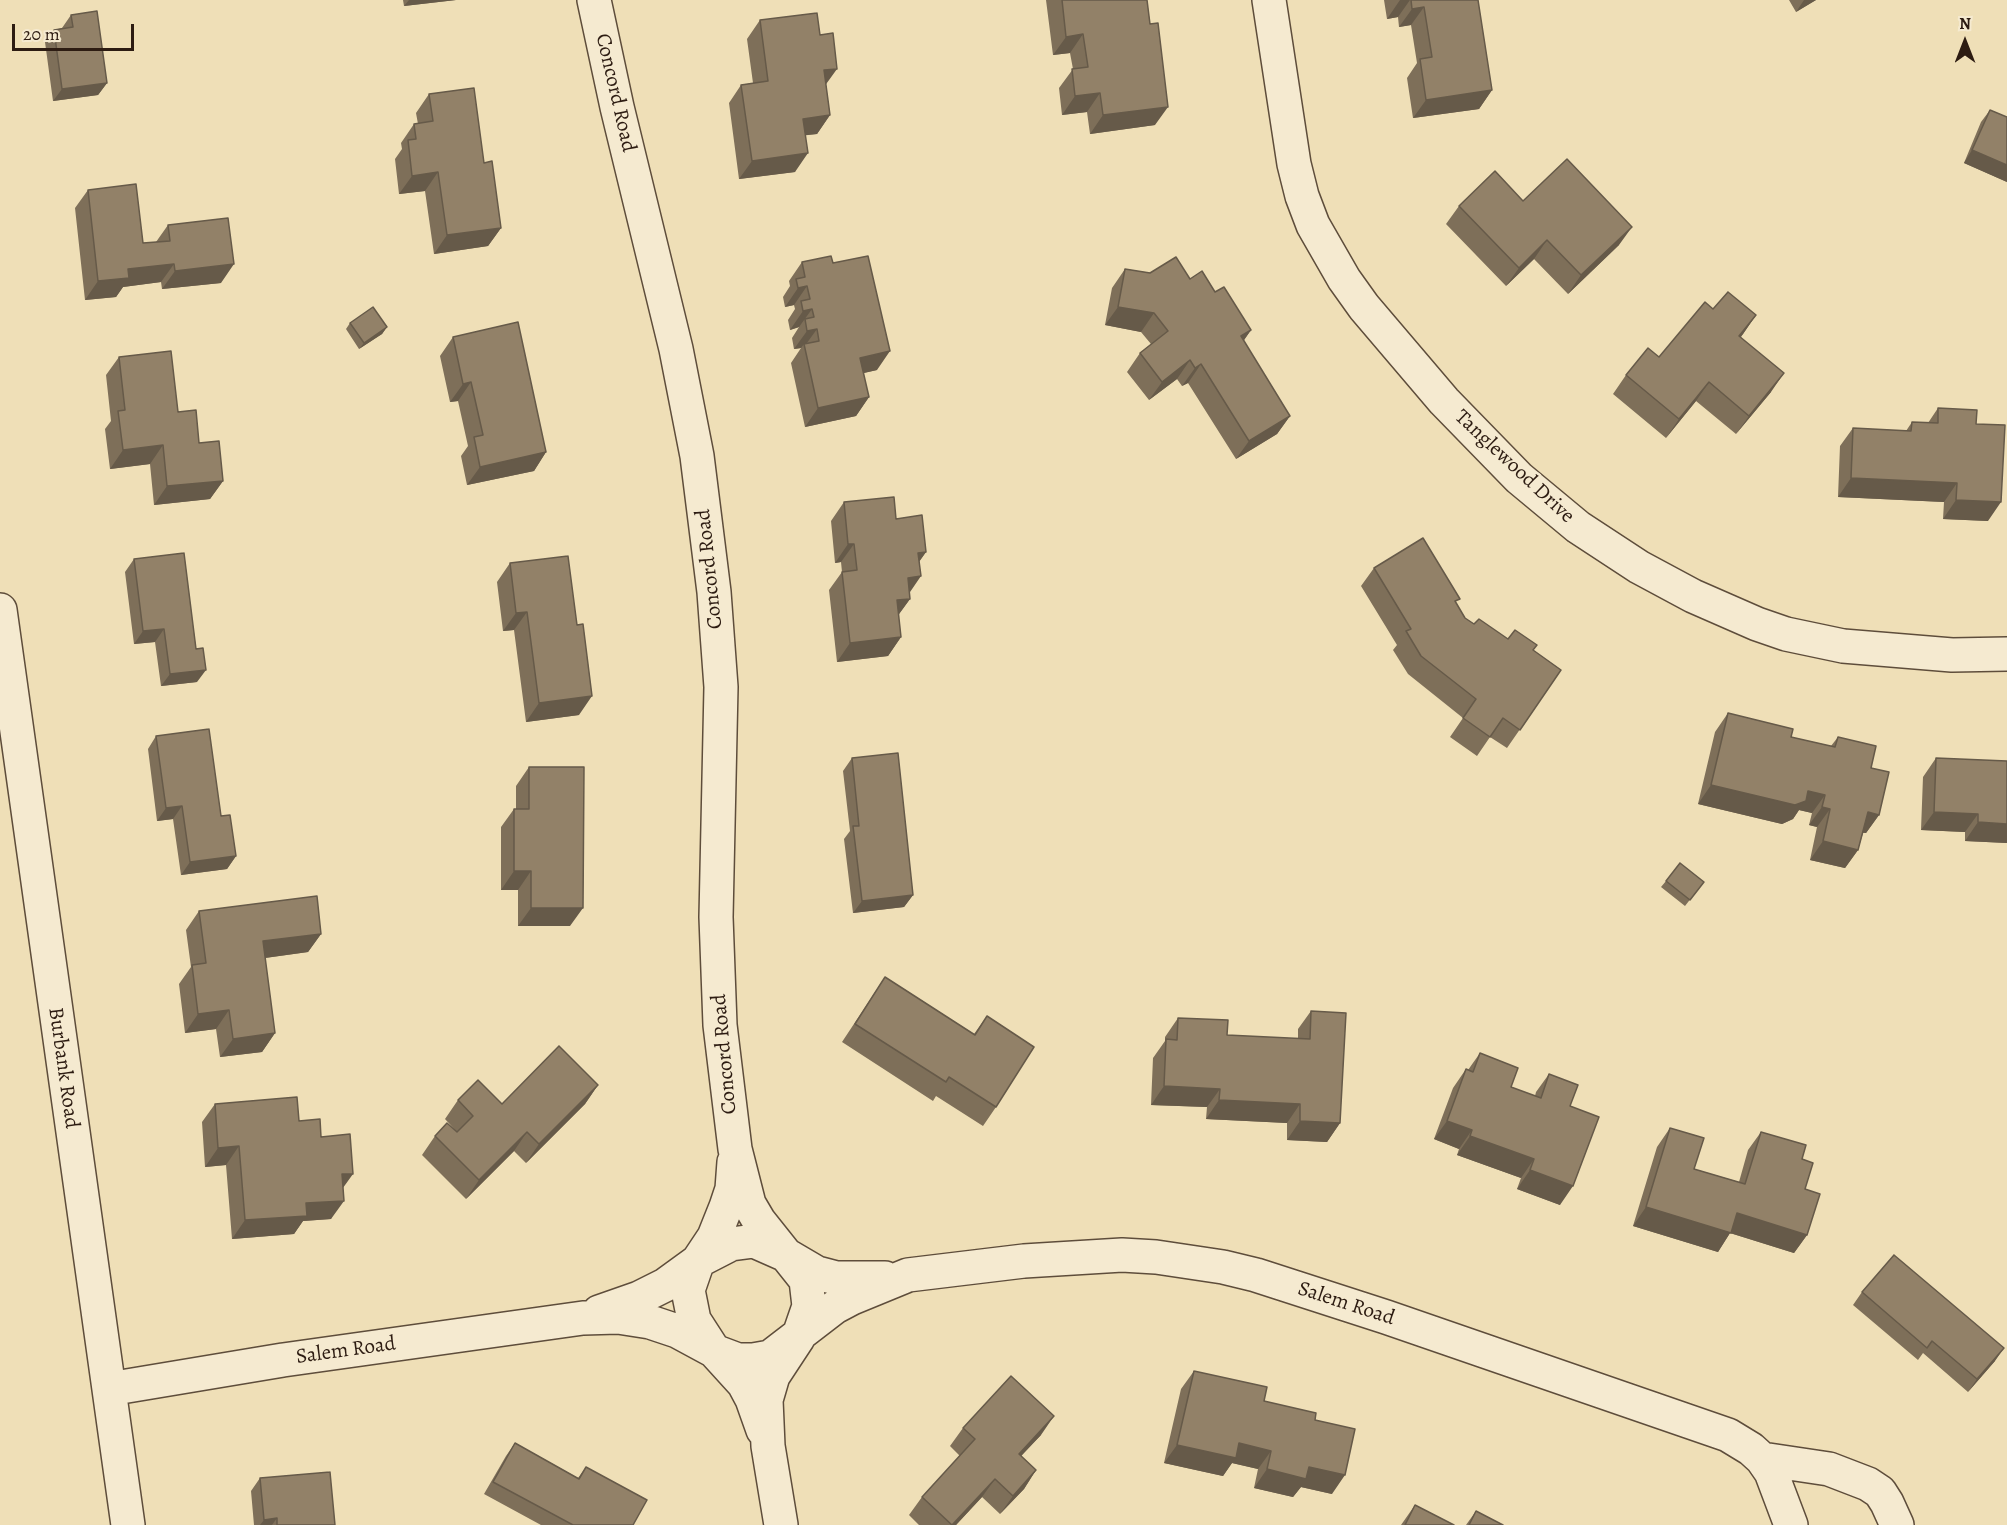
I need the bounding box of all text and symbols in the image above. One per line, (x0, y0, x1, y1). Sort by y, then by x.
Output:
scale bar (15, 12, 136, 50)
north arrow (1935, 12, 1995, 72)
text: N (1959, 13, 1971, 35)
text: 20 m (23, 22, 60, 46)
street label: Concord Road (589, 31, 641, 155)
street label: Tanglewood Drive (1449, 405, 1579, 529)
street label: Concord Road (691, 508, 729, 630)
street label: Concord Road (707, 993, 743, 1115)
street label: Burbank Road (42, 1006, 84, 1130)
street label: Salem Road (1294, 1277, 1398, 1331)
street label: Salem Road (295, 1332, 397, 1370)

